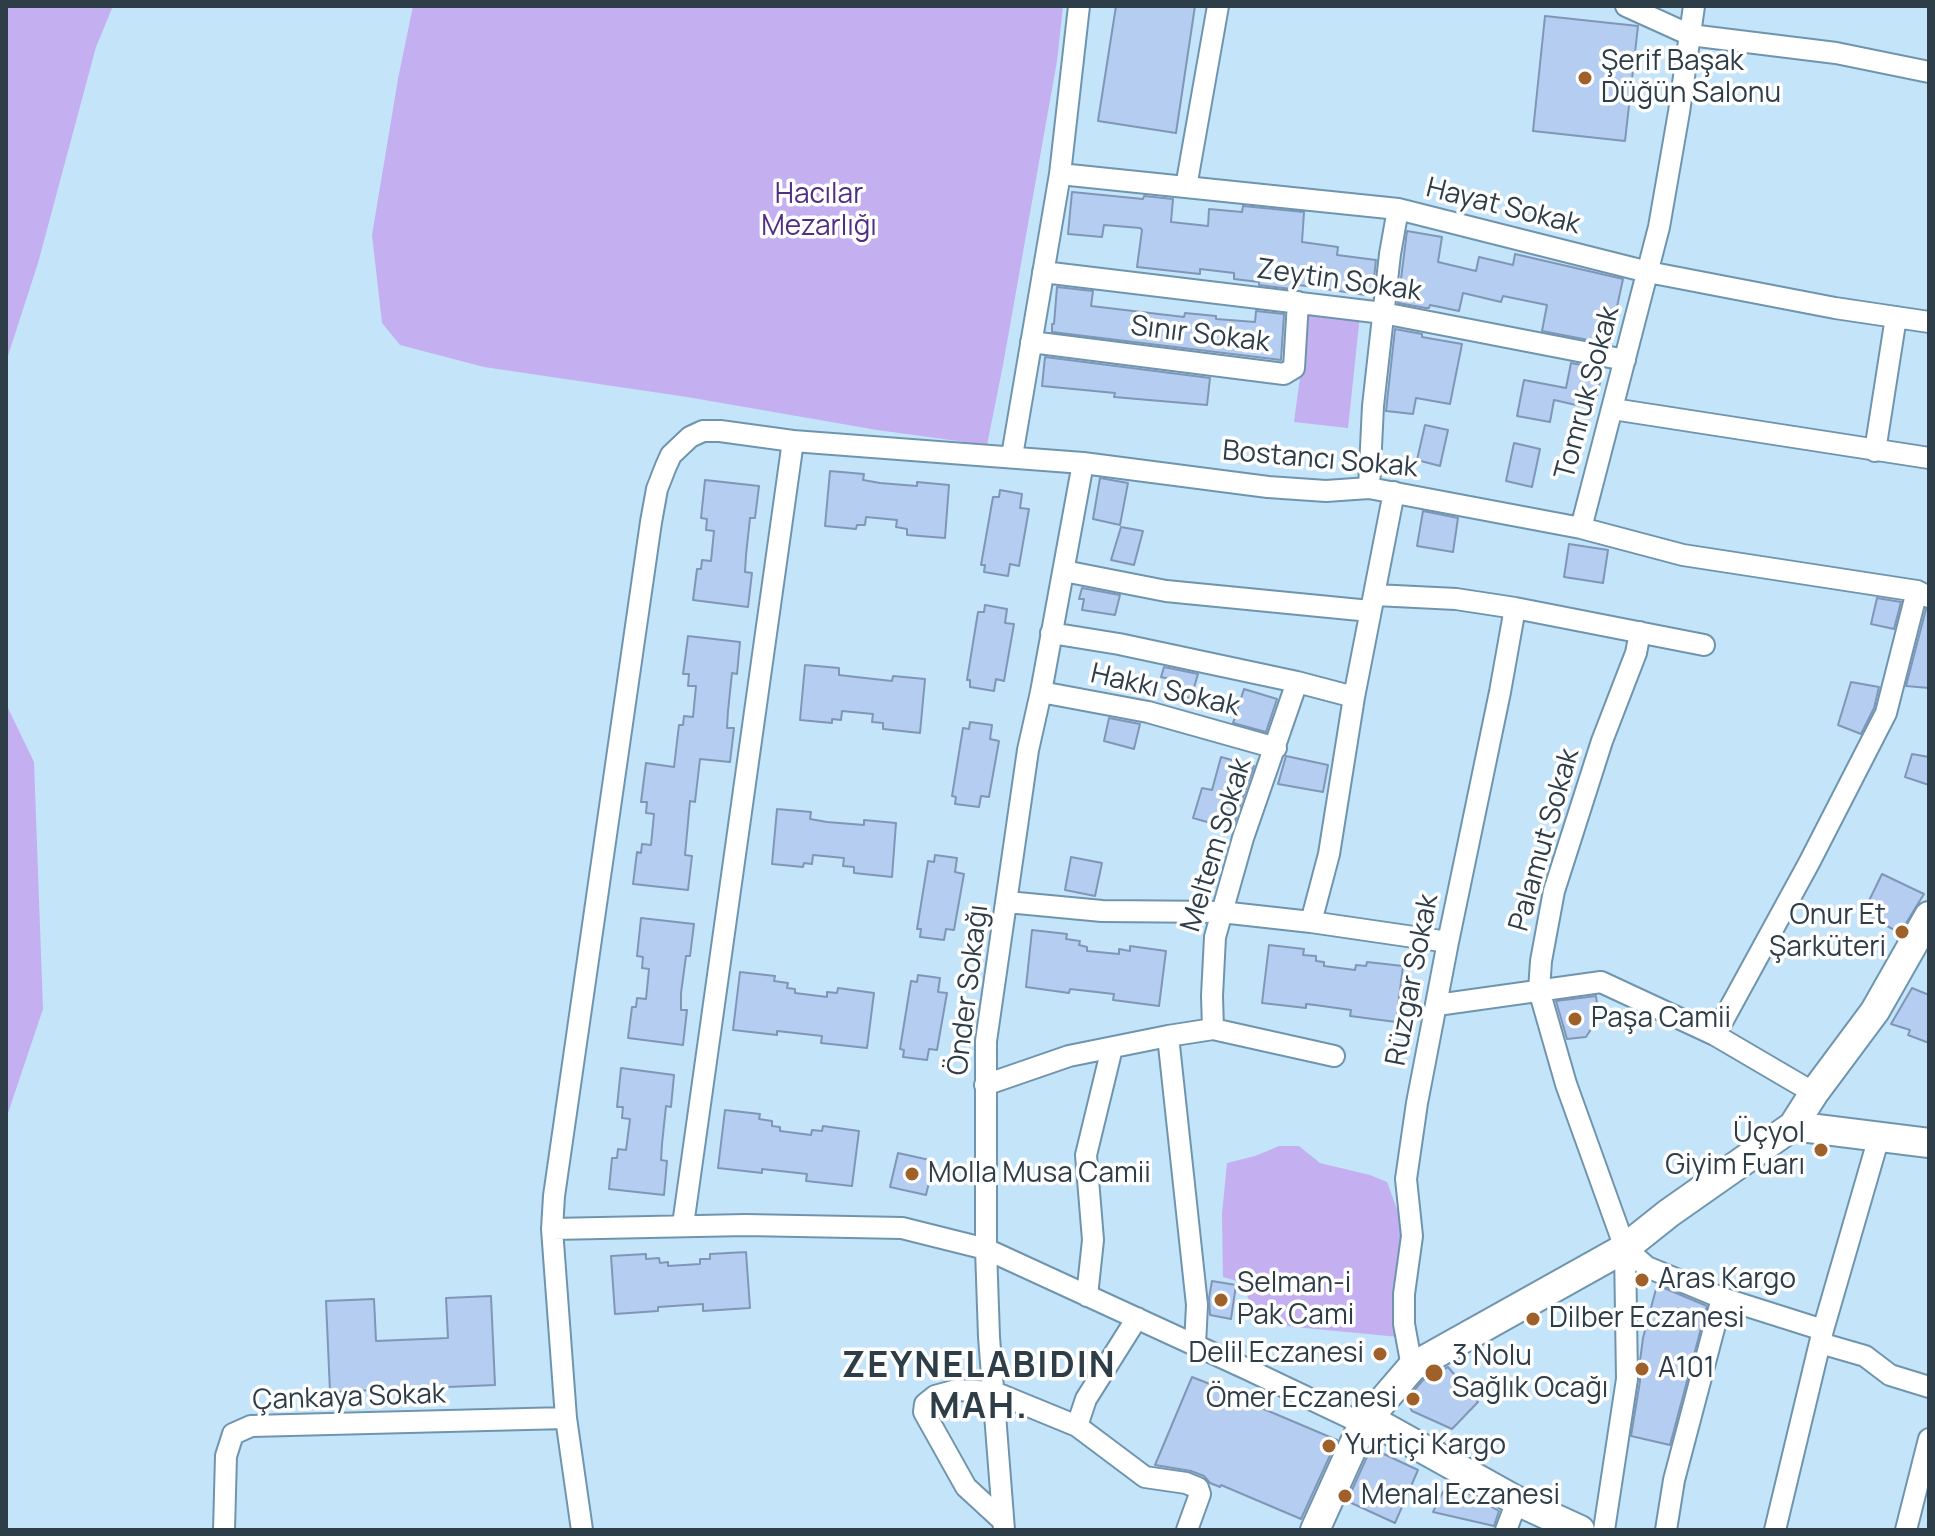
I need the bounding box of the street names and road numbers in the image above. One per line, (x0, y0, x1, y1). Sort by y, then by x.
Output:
street label: Hayat Sokak (1422, 172, 1584, 242)
street label: Zeytin Sokak (1254, 253, 1424, 309)
street label: Tomruk Sokak (1549, 303, 1627, 483)
street label: Sınır Sokak (1129, 310, 1271, 360)
street label: Bostancı Sokak (1221, 435, 1419, 485)
street label: Hakkı Sokak (1087, 658, 1243, 724)
street label: Palamut Sokak (1503, 745, 1587, 935)
street label: Meltem Sokak (1175, 754, 1259, 936)
street label: Rüzgar Sokak (1380, 891, 1446, 1069)
street label: Önder Sokağı (942, 903, 996, 1077)
street label: Çankaya Sokak (252, 1378, 446, 1418)

